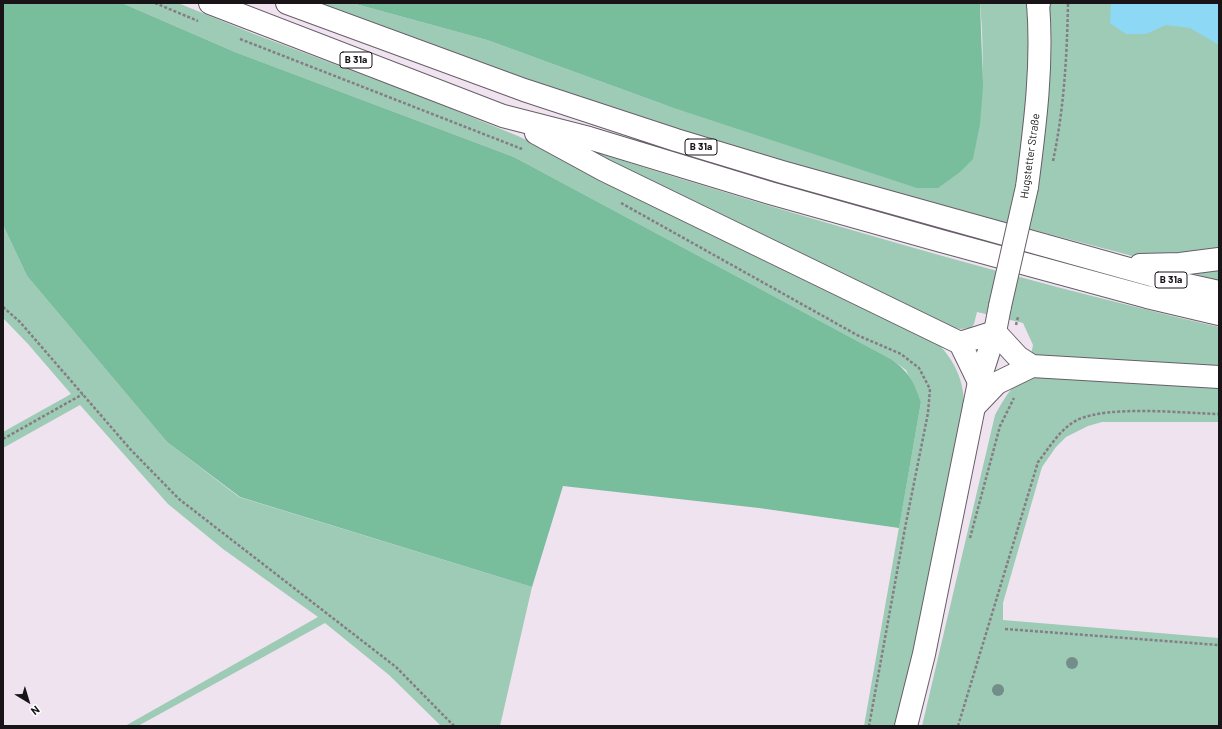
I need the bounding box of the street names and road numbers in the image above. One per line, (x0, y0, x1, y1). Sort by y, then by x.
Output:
road number: B 31a (340, 52, 372, 68)
street label: Hugstetter Straße (1017, 113, 1043, 199)
road number: B 31a (685, 139, 717, 155)
road number: B 31a (1155, 272, 1187, 288)

